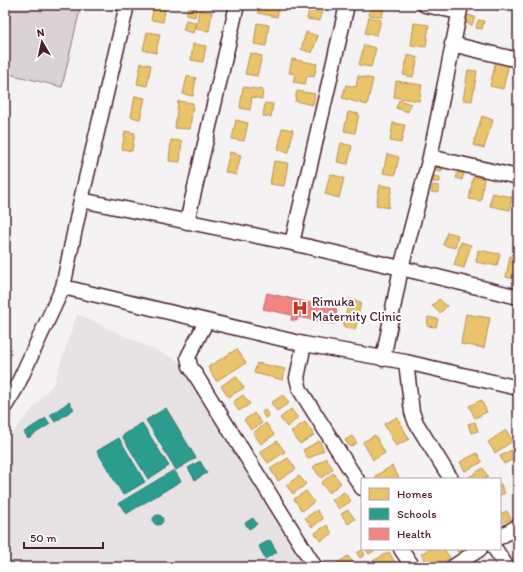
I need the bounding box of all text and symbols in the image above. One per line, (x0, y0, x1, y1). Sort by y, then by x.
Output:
north arrow (22, 22, 62, 62)
text: N (36, 26, 45, 40)
place label: Rimuka Maternity Clinic (312, 294, 402, 324)
hospital icon: Rimuka Maternity Clinic (291, 299, 309, 317)
legend (361, 478, 501, 550)
text: Homes (397, 487, 433, 501)
text: Schools (397, 507, 436, 521)
scale bar (24, 524, 103, 550)
text: Health (397, 527, 432, 541)
text: 50 m (30, 531, 56, 545)

